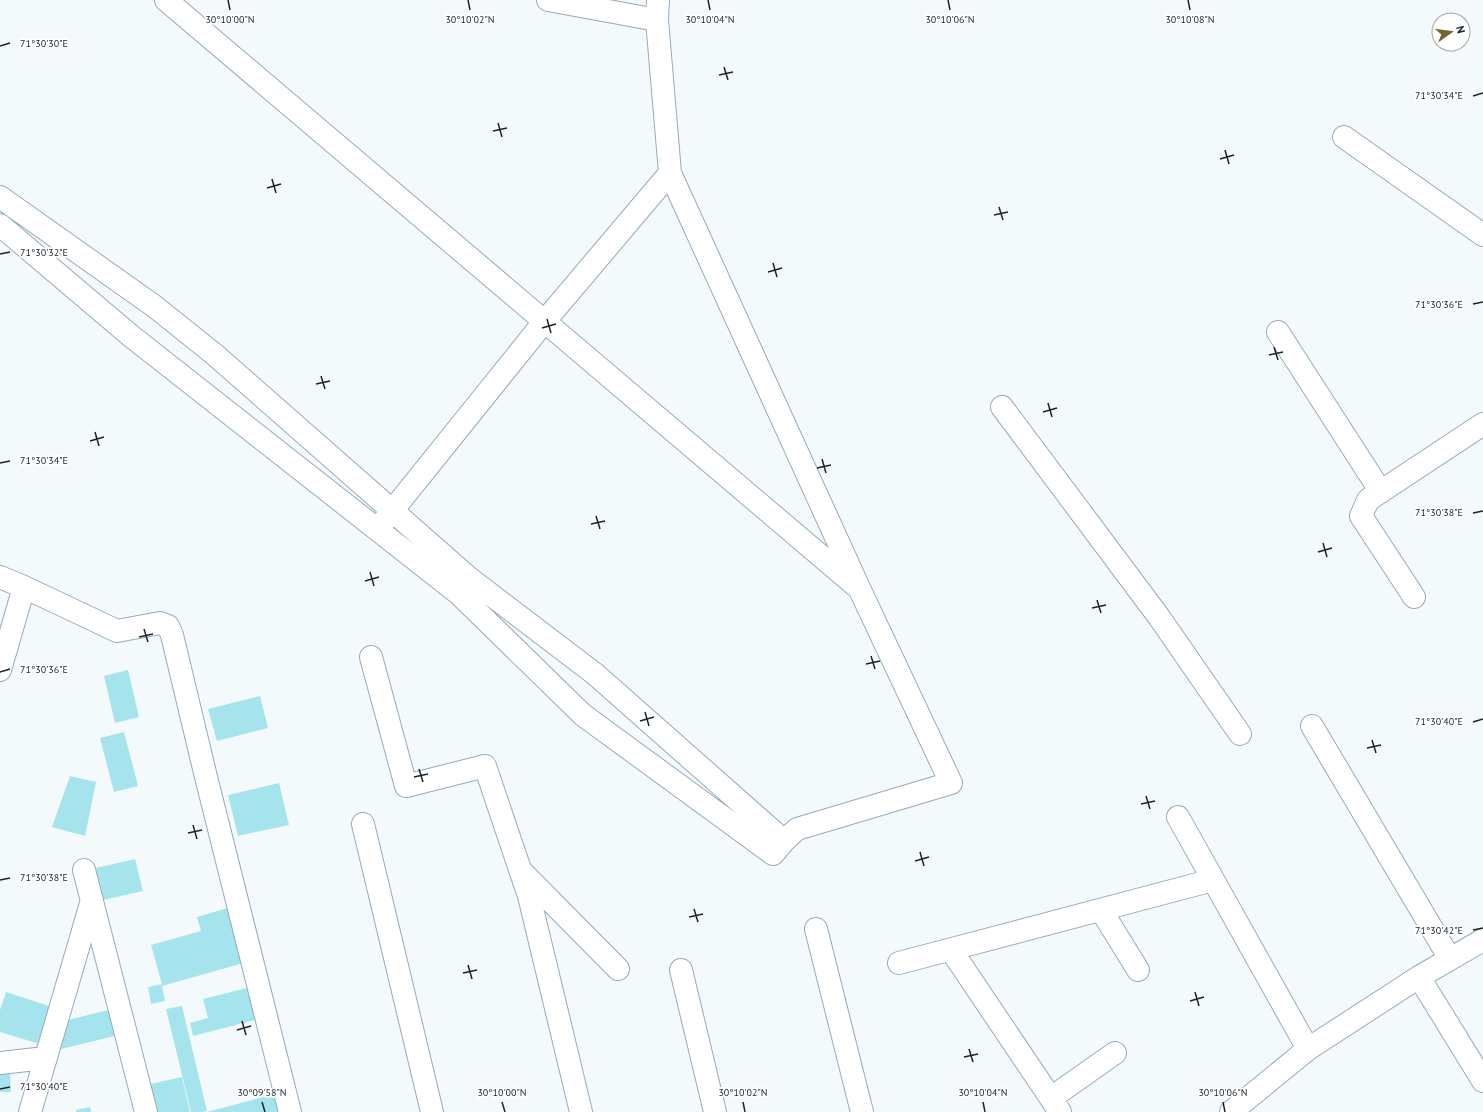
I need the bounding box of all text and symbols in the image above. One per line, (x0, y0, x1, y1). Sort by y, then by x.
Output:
north arrow (1431, 12, 1471, 52)
text: 30°10'00"N (205, 13, 255, 26)
text: 30°10'02"N (445, 13, 495, 26)
text: 30°10'04"N (685, 13, 735, 26)
text: 30°10'06"N (925, 13, 975, 26)
text: 30°10'08"N (1165, 13, 1215, 26)
text: N (1453, 24, 1468, 35)
text: 71°30'30"E (20, 37, 68, 50)
text: 71°30'34"E (1415, 89, 1463, 102)
text: 71°30'32"E (20, 246, 68, 259)
text: 71°30'36"E (1415, 298, 1463, 311)
text: 71°30'34"E (20, 454, 68, 467)
text: 71°30'38"E (1415, 506, 1463, 519)
text: 71°30'36"E (20, 663, 68, 676)
text: 71°30'40"E (1415, 715, 1463, 728)
text: 71°30'38"E (20, 871, 68, 884)
text: 71°30'42"E (1415, 924, 1463, 937)
text: 71°30'40"E (20, 1080, 68, 1093)
text: 30°09'58"N (237, 1086, 287, 1099)
text: 30°10'00"N (477, 1086, 527, 1099)
text: 30°10'02"N (718, 1086, 768, 1099)
text: 30°10'04"N (958, 1086, 1008, 1099)
text: 30°10'06"N (1198, 1086, 1248, 1099)

